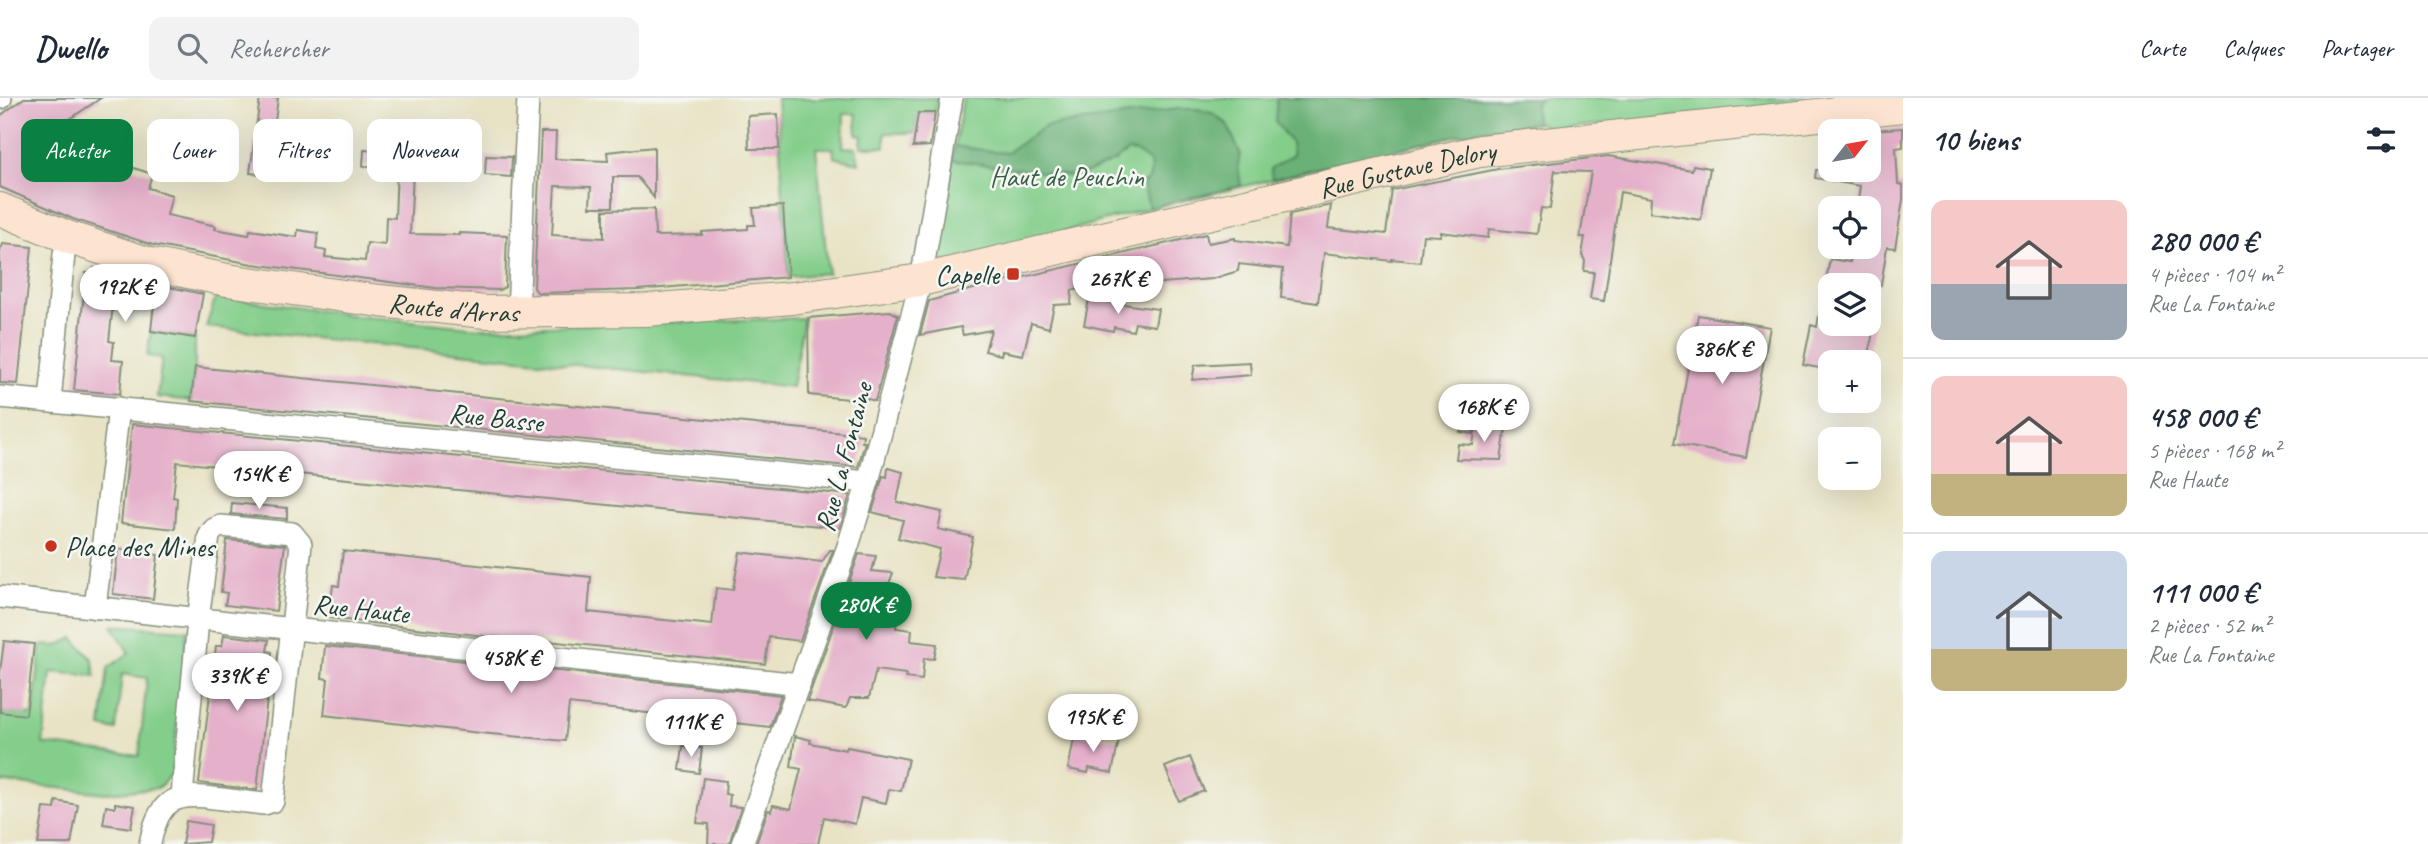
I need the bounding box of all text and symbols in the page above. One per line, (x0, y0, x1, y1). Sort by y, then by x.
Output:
search box (149, 17, 639, 80)
text: Dwello (35, 27, 107, 69)
icon: search (173, 29, 211, 67)
text: Rechercher (229, 32, 329, 65)
text: Carte (2139, 33, 2185, 63)
text: Calques (2223, 33, 2283, 63)
text: Partager (2321, 33, 2393, 63)
chip: Acheter (21, 119, 133, 182)
chip: Louer (147, 119, 239, 182)
chip: Filtres (253, 119, 353, 182)
chip: Nouveau (367, 119, 482, 182)
north arrow (1818, 119, 1881, 182)
map controls (1818, 119, 1881, 490)
text: 10 biens (1931, 121, 2019, 159)
icon: filters (2362, 121, 2400, 159)
street label: Rue Gustave Delory (1315, 132, 1500, 206)
park label: Haut de Peuchin (990, 159, 1145, 194)
button: locate (1818, 196, 1881, 259)
text: 280 000 € (2148, 222, 2257, 260)
icon: home (1987, 228, 2071, 312)
pin: 267K € (1061, 256, 1175, 316)
place label: Capelle (935, 257, 1001, 292)
text: 4 pièces · 104 m² (2148, 260, 2280, 289)
pin: 192K € (68, 264, 182, 324)
text: 267K € (1088, 264, 1148, 293)
marker: Capelle (1005, 266, 1021, 282)
text: 192K € (96, 272, 154, 301)
button: layers (1818, 273, 1881, 336)
street label: Route d'Arras (387, 285, 521, 330)
text: Rue La Fontaine (2148, 289, 2273, 318)
pin: 386K € (1665, 327, 1779, 386)
text: 386K € (1692, 334, 1752, 363)
button: + (1818, 350, 1881, 413)
street label: Rue La Fontaine (807, 377, 881, 535)
pin: 168K € (1427, 384, 1541, 444)
text: 168K € (1454, 392, 1514, 421)
street label: Rue Basse (447, 395, 547, 440)
text: 458 000 € (2148, 398, 2257, 436)
icon: home (1987, 404, 2071, 488)
button: − (1818, 427, 1881, 490)
text: 5 pièces · 168 m² (2148, 436, 2280, 465)
pin: 154K € (202, 452, 316, 511)
text: 154K € (230, 459, 288, 488)
text: Rue Haute (2148, 465, 2227, 494)
place label: Place des Mines (65, 529, 217, 564)
marker: Place des Mines (43, 538, 59, 554)
text: 111 000 € (2148, 573, 2257, 611)
icon: home (1987, 579, 2071, 663)
pin: 280K € (809, 582, 923, 642)
street label: Rue Haute (311, 586, 413, 631)
text: 280K € (837, 590, 895, 619)
text: 2 pièces · 52 m² (2148, 611, 2270, 640)
pin: 458K € (454, 636, 568, 695)
text: Rue La Fontaine (2148, 640, 2273, 669)
text: 458K € (482, 643, 540, 672)
pin: 339K € (180, 654, 294, 713)
text: 339K € (208, 661, 266, 690)
pin: 195K € (1036, 694, 1150, 754)
pin: 111K € (634, 700, 748, 759)
text: 195K € (1064, 702, 1122, 731)
text: 111K € (662, 707, 720, 736)

